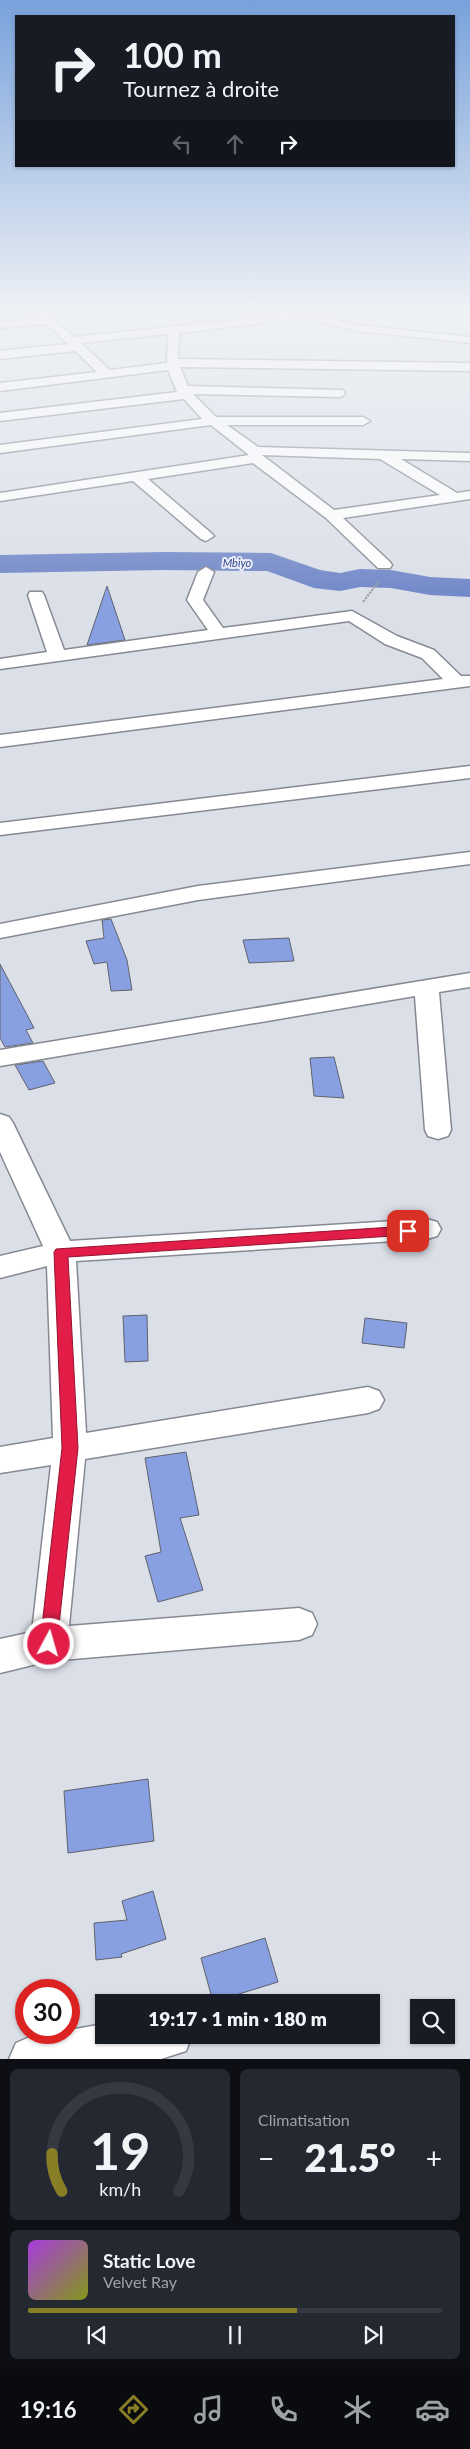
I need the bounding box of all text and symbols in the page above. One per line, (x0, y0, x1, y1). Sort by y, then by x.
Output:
text: 100 m (123, 33, 222, 75)
icon: right (40, 35, 105, 100)
text: Tournez à droite (123, 75, 279, 102)
icon: left (168, 130, 196, 158)
icon: ahead (221, 130, 249, 158)
icon: right (274, 130, 302, 158)
water label: Mbiyo (223, 556, 252, 569)
pin (387, 1210, 429, 1252)
icon: arrive (394, 1217, 422, 1245)
position arrow (22, 1617, 74, 1669)
speed limit sign: 30 (15, 1979, 80, 2044)
map controls (410, 1999, 455, 2044)
button: search (410, 1999, 455, 2044)
text: 19:17 · 1 min · 180 m (148, 2007, 327, 2030)
text: Climatisation (258, 2110, 350, 2129)
text: 19 (90, 2119, 150, 2181)
text: 21.5° (304, 2134, 396, 2180)
text: − (258, 2141, 274, 2175)
text: + (426, 2141, 442, 2175)
text: km/h (99, 2178, 141, 2200)
text: Static Love (103, 2249, 195, 2272)
text: Velvet Ray (103, 2272, 177, 2291)
icon: previous (83, 2321, 111, 2349)
icon: pause (221, 2321, 249, 2349)
icon: next (359, 2321, 387, 2349)
icon: directions (116, 2392, 151, 2427)
icon: music (191, 2392, 226, 2427)
icon: phone (266, 2392, 301, 2427)
icon: climate (340, 2392, 375, 2427)
icon: car (415, 2392, 450, 2427)
text: 19:16 (20, 2396, 77, 2423)

